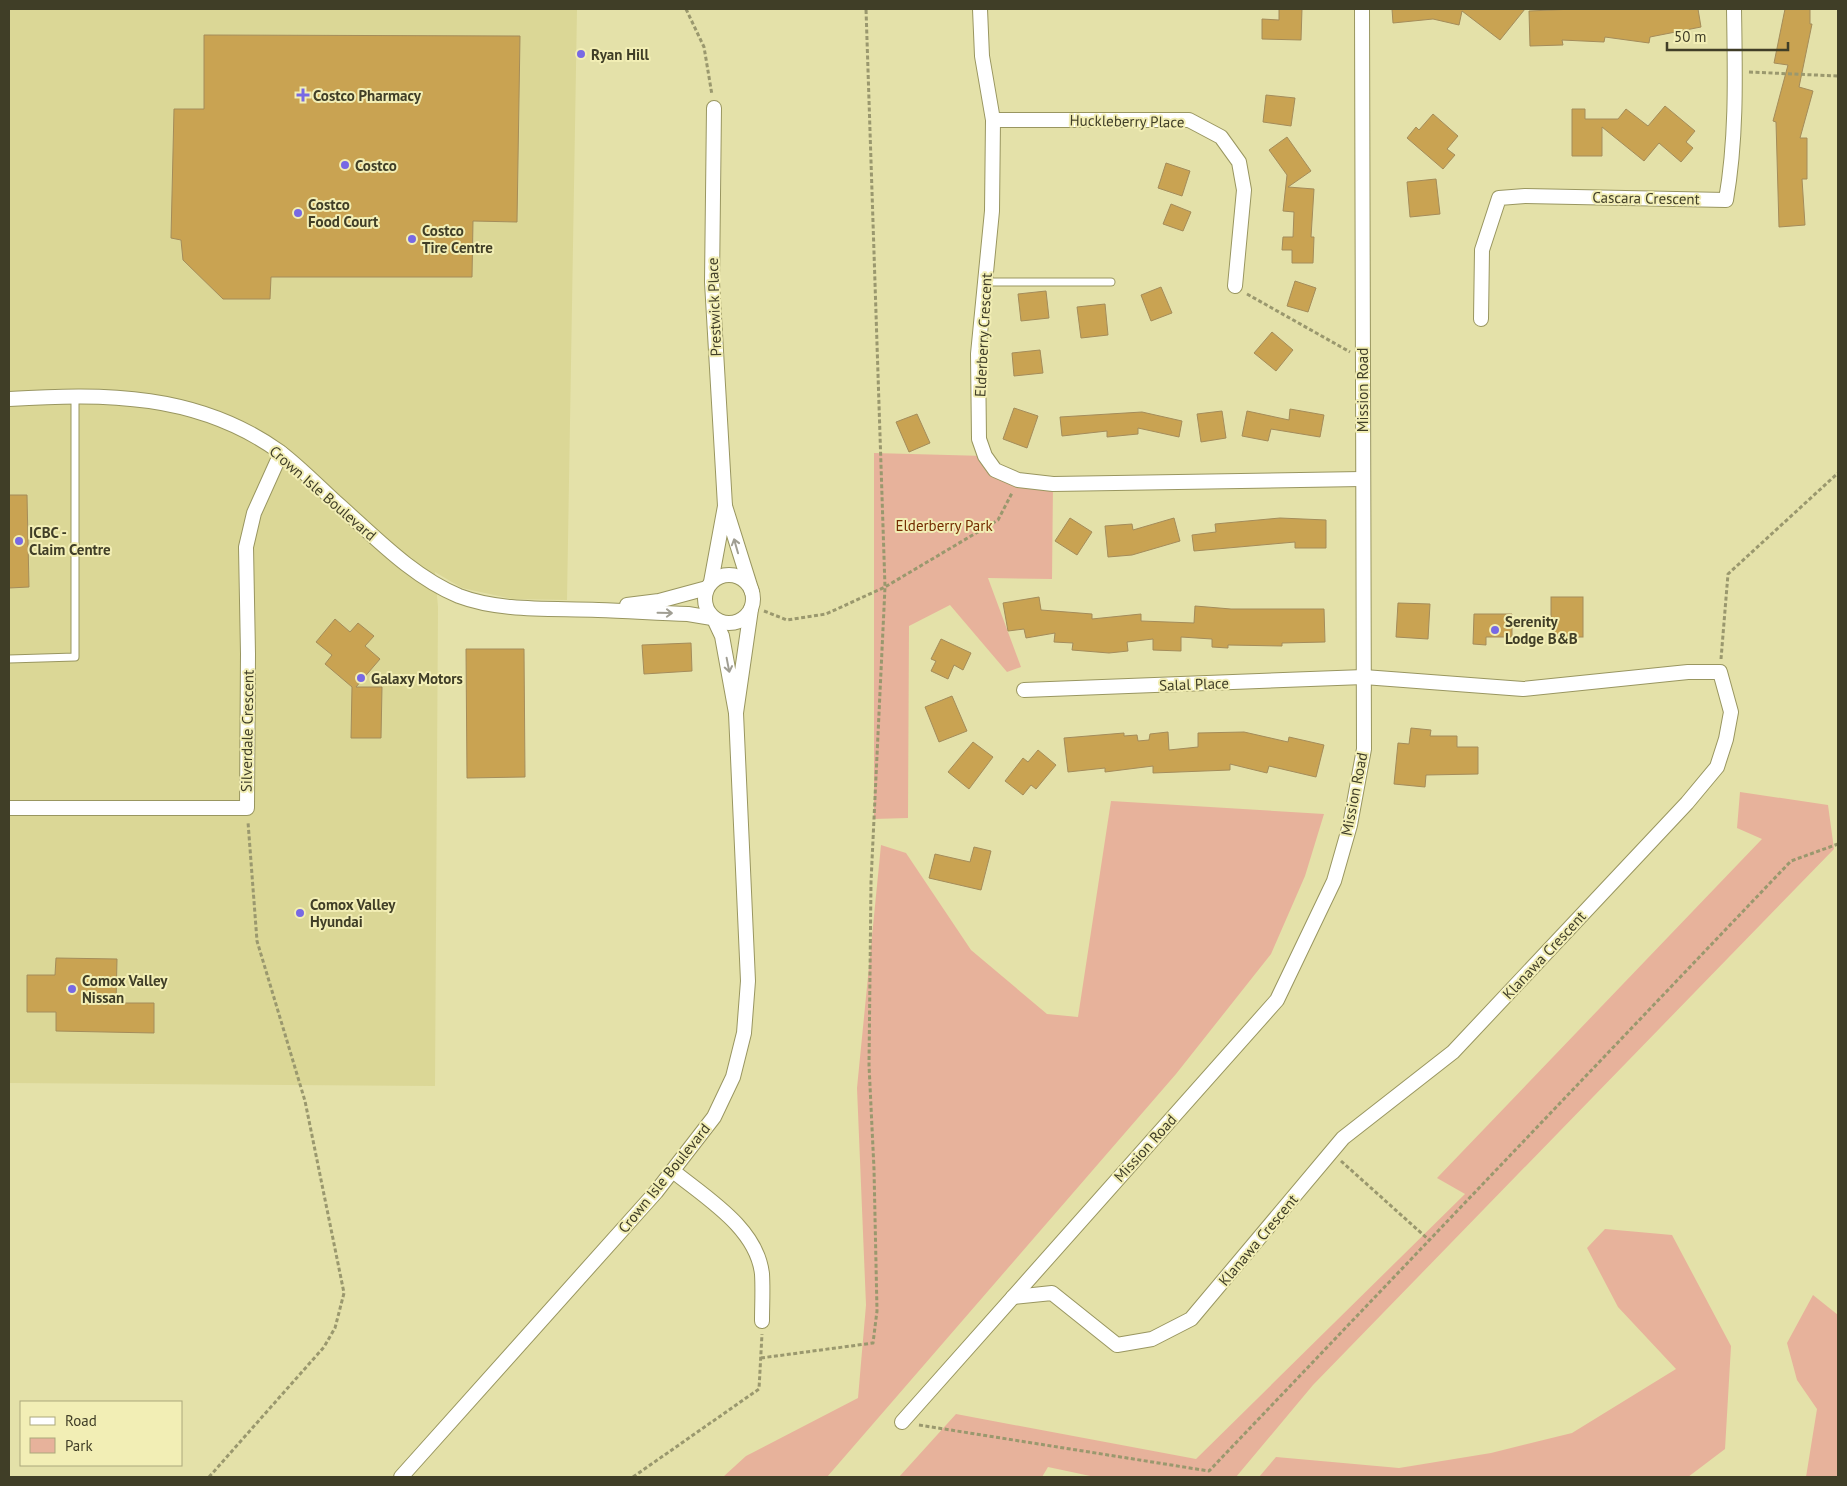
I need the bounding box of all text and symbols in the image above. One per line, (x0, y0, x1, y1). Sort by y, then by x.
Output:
scale bar (1667, 20, 1788, 52)
text: 50 m (1674, 27, 1707, 46)
place label: Ryan Hill (591, 45, 649, 64)
marker: Ryan Hill (575, 48, 587, 60)
place label: Costco Pharmacy (313, 86, 422, 105)
marker: Costco Pharmacy (297, 89, 309, 101)
street label: Huckleberry Place (1069, 111, 1185, 131)
place label: Costco (355, 156, 397, 175)
marker: Costco (339, 159, 351, 171)
street label: Cascara Crescent (1592, 188, 1700, 208)
place label: Costco Food Court (308, 195, 379, 231)
marker: Costco Food Court (292, 207, 304, 219)
place label: Costco Tire Centre (422, 221, 493, 257)
marker: Costco Tire Centre (406, 233, 418, 245)
street label: Prestwick Place (703, 257, 725, 357)
street label: Elderberry Crescent (970, 272, 996, 398)
street label: Mission Road (1353, 348, 1372, 432)
street label: Crown Isle Boulevard (266, 441, 380, 545)
park label: Elderberry Park (895, 516, 993, 535)
place label: ICBC - Claim Centre (29, 523, 111, 559)
marker: ICBC - Claim Centre (13, 535, 25, 547)
one-way arrow (731, 538, 741, 554)
one-way arrow (656, 608, 673, 618)
place label: Serenity Lodge B&B (1505, 612, 1578, 648)
marker: Serenity Lodge B&B (1489, 624, 1501, 636)
one-way arrow (724, 657, 733, 673)
place label: Galaxy Motors (371, 669, 463, 688)
street label: Silverdale Crescent (236, 670, 258, 792)
marker: Galaxy Motors (355, 672, 367, 684)
street label: Salal Place (1159, 673, 1229, 695)
street label: Mission Road (1337, 751, 1371, 837)
place label: Comox Valley Hyundai (310, 895, 396, 931)
marker: Comox Valley Hyundai (294, 907, 306, 919)
street label: Klanawa Crescent (1498, 907, 1590, 1003)
place label: Comox Valley Nissan (82, 971, 168, 1007)
marker: Comox Valley Nissan (66, 983, 78, 995)
street label: Mission Road (1110, 1110, 1180, 1186)
street label: Crown Isle Boulevard (614, 1119, 714, 1237)
street label: Klanawa Crescent (1214, 1190, 1302, 1290)
legend (20, 1401, 182, 1466)
text: Road (65, 1411, 97, 1430)
text: Park (65, 1436, 93, 1455)

